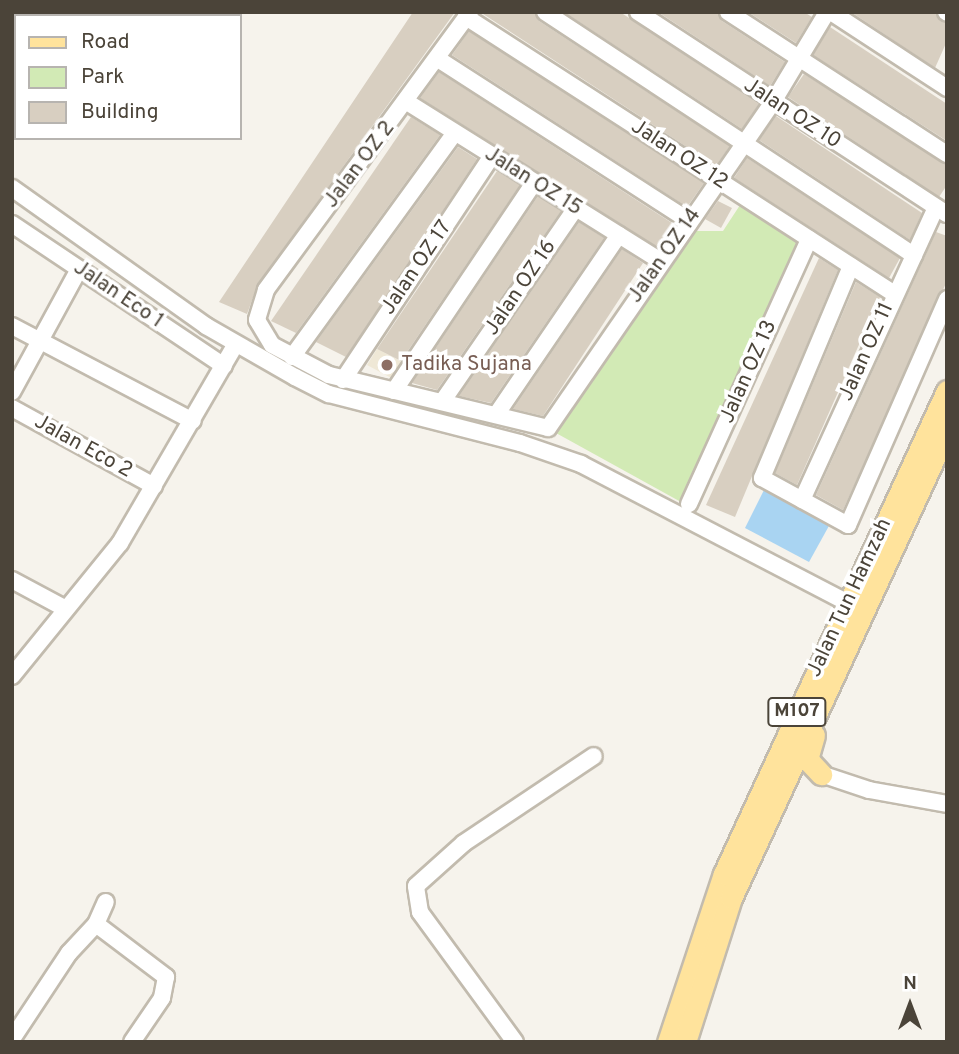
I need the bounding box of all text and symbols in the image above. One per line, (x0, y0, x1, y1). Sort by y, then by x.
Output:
legend (14, 14, 242, 140)
text: Road (81, 29, 130, 56)
text: Park (81, 64, 124, 91)
street label: Jalan OZ 10 (739, 73, 845, 155)
text: Building (81, 99, 159, 126)
street label: Jalan OZ 12 (626, 114, 732, 196)
street label: Jalan OZ 2 (319, 117, 401, 213)
street label: Jalan OZ 15 (480, 142, 586, 222)
street label: Jalan OZ 14 (623, 204, 707, 308)
street label: Jalan OZ 17 (376, 216, 458, 320)
street label: Jalan OZ 16 (480, 235, 562, 341)
street label: Jalan Eco 1 (68, 256, 168, 334)
street label: Jalan OZ 11 (834, 299, 900, 405)
street label: Jalan OZ 13 (715, 317, 783, 427)
place label: Tadika Sujana (401, 352, 532, 378)
marker: Tadika Sujana (379, 357, 395, 373)
street label: Jalan Eco 2 (30, 410, 136, 484)
street label: Jalan Tun Hamzah (802, 514, 898, 682)
road number: M107 (767, 696, 827, 727)
north arrow (875, 970, 945, 1040)
text: N (903, 972, 917, 996)

